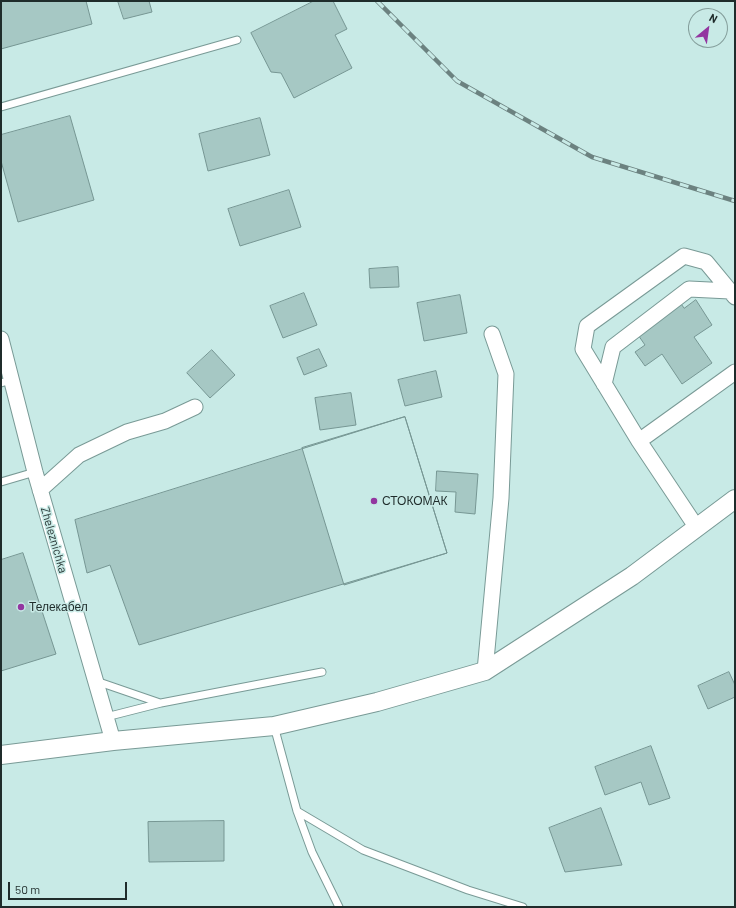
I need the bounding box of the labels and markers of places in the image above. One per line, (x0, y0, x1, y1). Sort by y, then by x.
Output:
place label: СТОКОМАК (382, 494, 448, 508)
marker: СТОКОМАК (369, 496, 379, 506)
place label: Телекабел (29, 600, 88, 614)
marker: Телекабел (16, 602, 26, 612)

